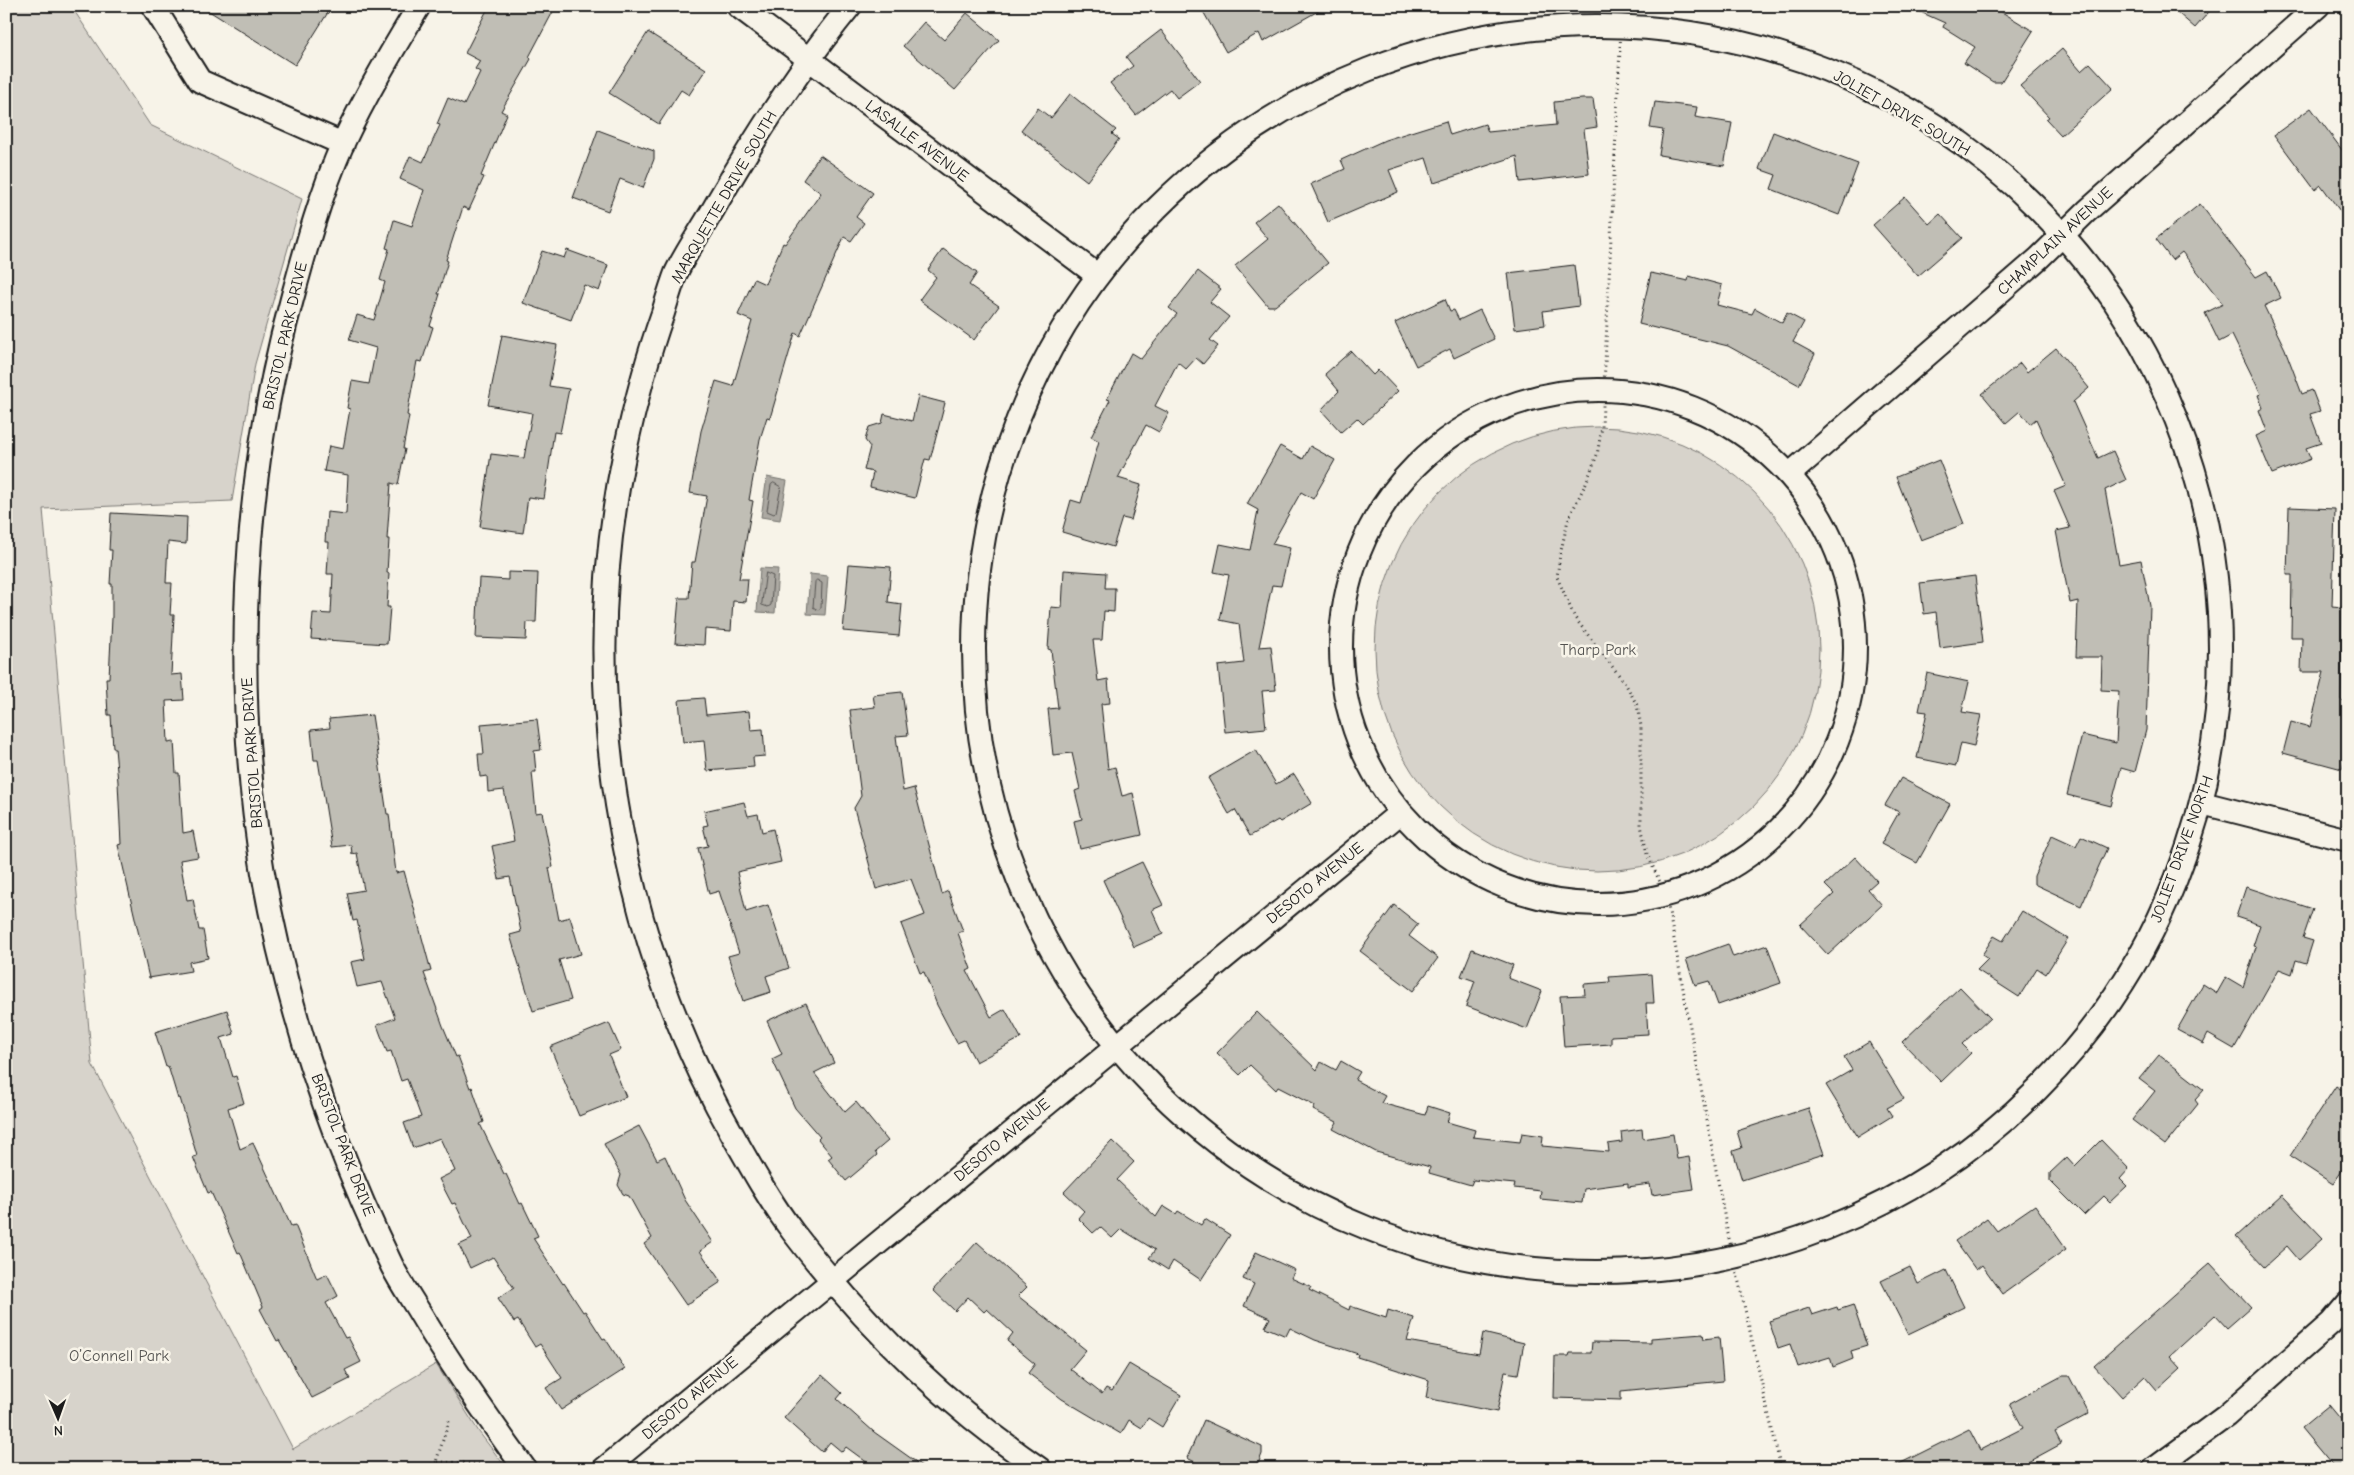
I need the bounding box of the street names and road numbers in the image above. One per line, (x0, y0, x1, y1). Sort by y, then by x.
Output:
street label: JOLIET DRIVE SOUTH (1830, 67, 1974, 159)
street label: LASALLE AVENUE (862, 96, 972, 186)
street label: MARQUETTE DRIVE SOUTH (667, 108, 781, 286)
street label: CHAMPLAIN AVENUE (1994, 183, 2116, 299)
street label: BRISTOL PARK DRIVE (259, 260, 311, 412)
street label: BRISTOL PARK DRIVE (238, 677, 266, 829)
street label: JOLIET DRIVE NORTH (2147, 773, 2217, 925)
street label: DESOTO AVENUE (1263, 838, 1367, 928)
street label: BRISTOL PARK DRIVE (308, 1071, 379, 1219)
street label: DESOTO AVENUE (951, 1095, 1054, 1185)
street label: DESOTO AVENUE (639, 1353, 742, 1443)

